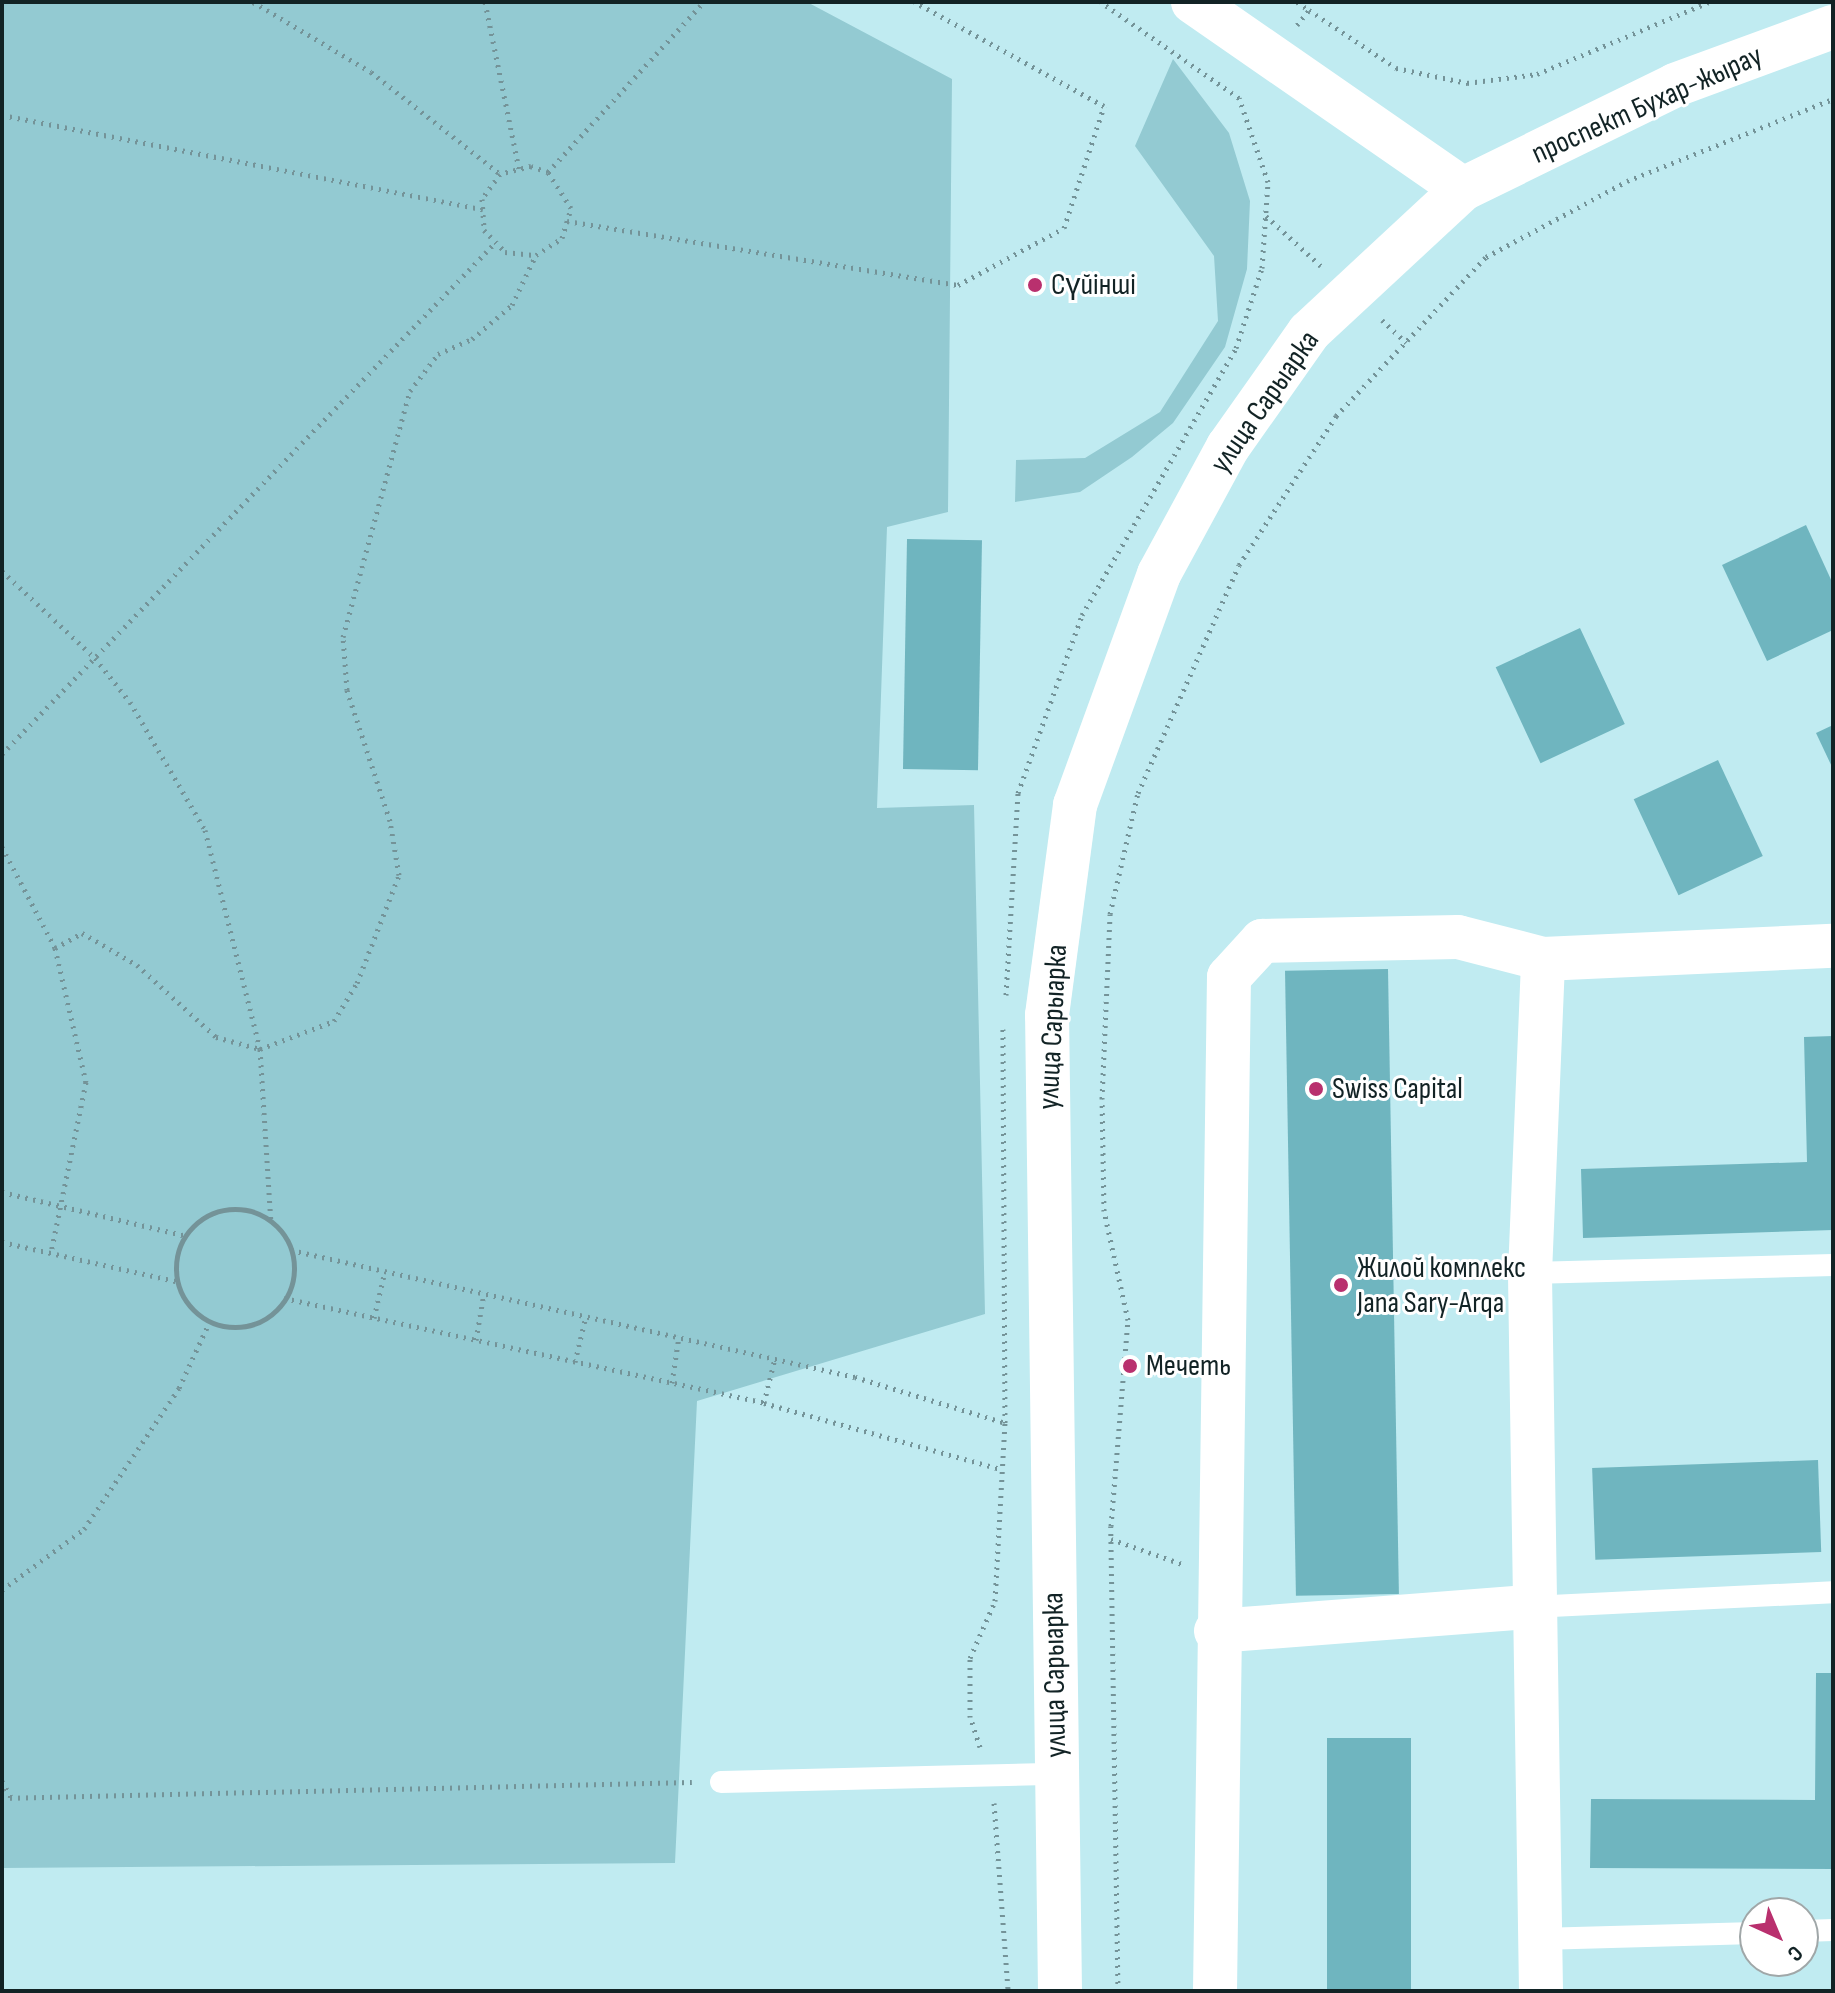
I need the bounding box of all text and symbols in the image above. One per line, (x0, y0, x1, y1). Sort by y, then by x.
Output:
street label: проспект Бухар-жырау (1526, 38, 1768, 172)
place label: Сүйінші (1051, 267, 1136, 303)
marker: Сүйінші (1026, 276, 1044, 294)
street label: улица Сарыарка (1203, 324, 1327, 480)
street label: улица Сарыарка (1031, 944, 1075, 1110)
place label: Swiss Capital (1332, 1071, 1463, 1107)
marker: Swiss Capital (1307, 1080, 1325, 1098)
place label: Жилой комплекс Jana Sary-Arqa (1357, 1250, 1526, 1320)
marker: Жилой комплекс Jana Sary-Arqa (1332, 1276, 1350, 1294)
place label: Мечеть (1146, 1348, 1231, 1384)
marker: Мечеть (1121, 1357, 1139, 1375)
street label: улица Сарыарка (1036, 1592, 1074, 1758)
north arrow (1739, 1897, 1819, 1977)
text: С (1781, 1940, 1808, 1967)

